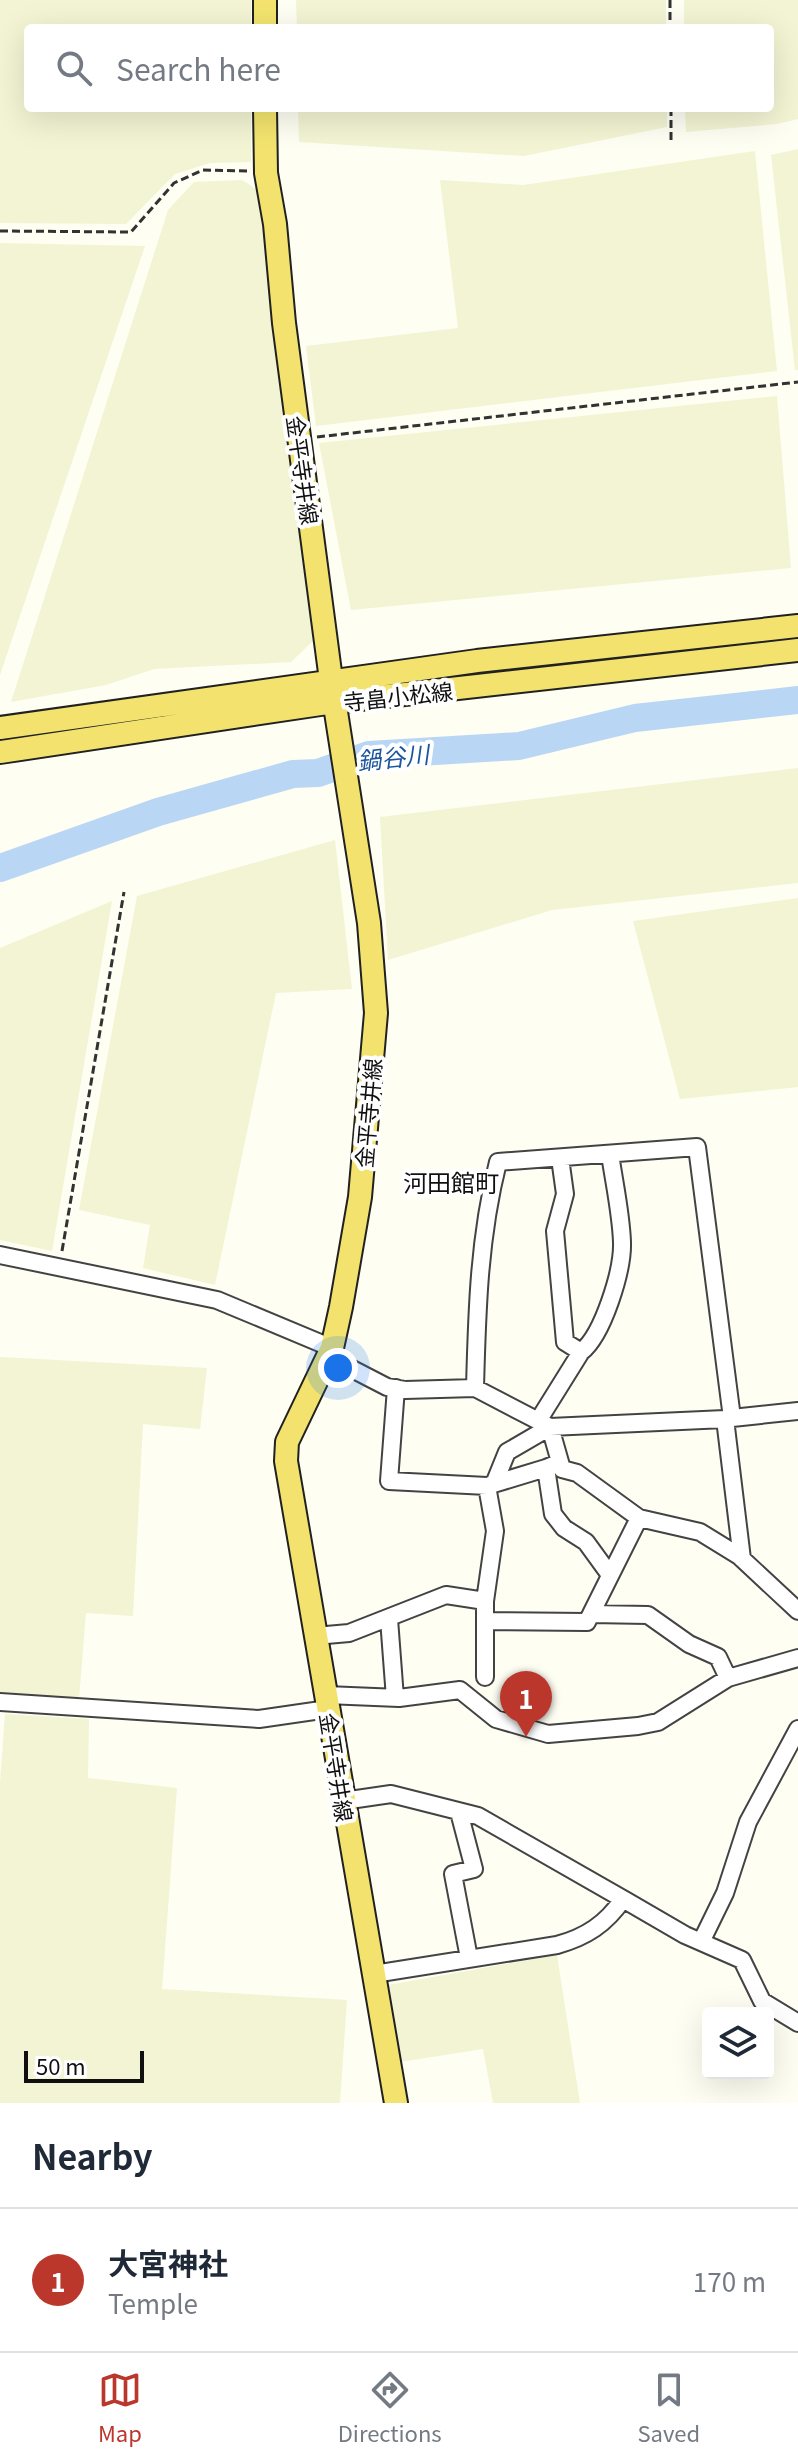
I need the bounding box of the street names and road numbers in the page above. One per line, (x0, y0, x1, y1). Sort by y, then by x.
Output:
street label: 金平寺井線 (281, 413, 327, 527)
street label: 寺畠小松線 (342, 673, 454, 717)
street label: 金平寺井線 (346, 1057, 388, 1169)
street label: 金平寺井線 (314, 1710, 362, 1824)

